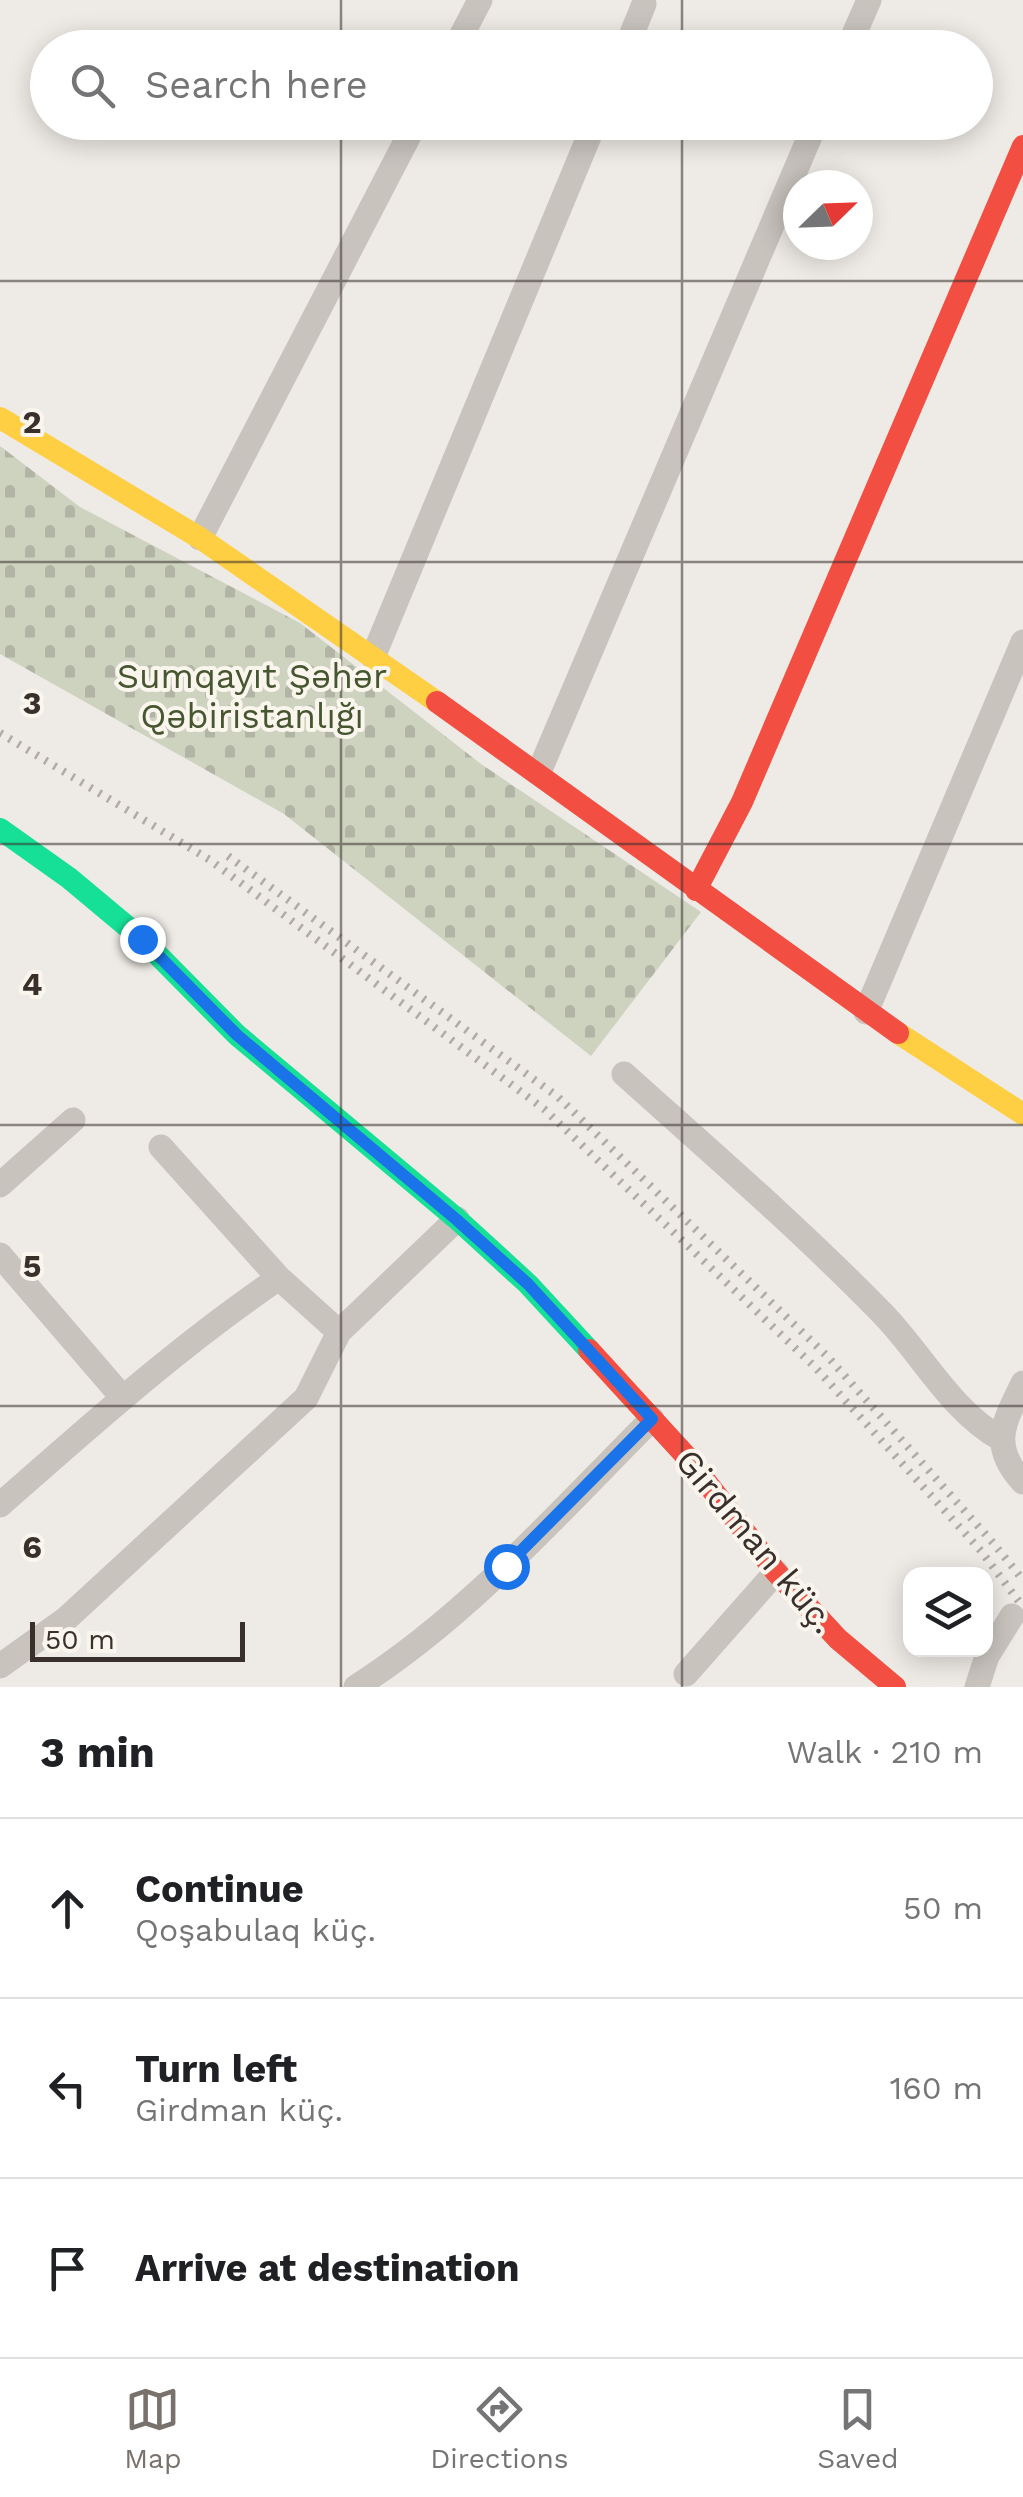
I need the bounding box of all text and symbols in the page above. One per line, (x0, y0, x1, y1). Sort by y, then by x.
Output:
search box (30, 30, 993, 140)
icon: search (65, 58, 120, 113)
text: Search here (145, 63, 368, 107)
north arrow (783, 170, 873, 260)
text: 2 (22, 403, 42, 441)
park label: Sumqayıt Şəhər Qəbiristanlığı (117, 655, 387, 737)
text: 3 (23, 684, 41, 722)
route end (120, 917, 166, 963)
text: 4 (22, 965, 42, 1003)
text: 5 (23, 1247, 41, 1285)
street label: Girdman küç. (667, 1440, 845, 1642)
text: 6 (22, 1528, 42, 1566)
route start (484, 1544, 530, 1590)
map controls (903, 1567, 993, 1657)
button: layers (903, 1567, 993, 1657)
scale bar (30, 1617, 245, 1662)
text: 50 m (45, 1623, 115, 1656)
text: 3 min (40, 1728, 155, 1777)
text: Walk · 210 m (787, 1733, 983, 1771)
text: Continue (135, 1867, 304, 1911)
icon: ahead (40, 1881, 95, 1936)
text: 50 m (903, 1889, 983, 1927)
text: Qoşabulaq küç. (135, 1911, 376, 1949)
text: Turn left (135, 2047, 297, 2091)
icon: left (40, 2061, 95, 2116)
text: 160 m (890, 2069, 983, 2107)
text: Girdman küç. (135, 2091, 343, 2129)
icon: arrive (40, 2241, 95, 2296)
text: Arrive at destination (135, 2246, 520, 2290)
tab: Map (124, 2382, 182, 2475)
tab: Directions (430, 2382, 569, 2475)
tab: Saved (817, 2382, 899, 2475)

